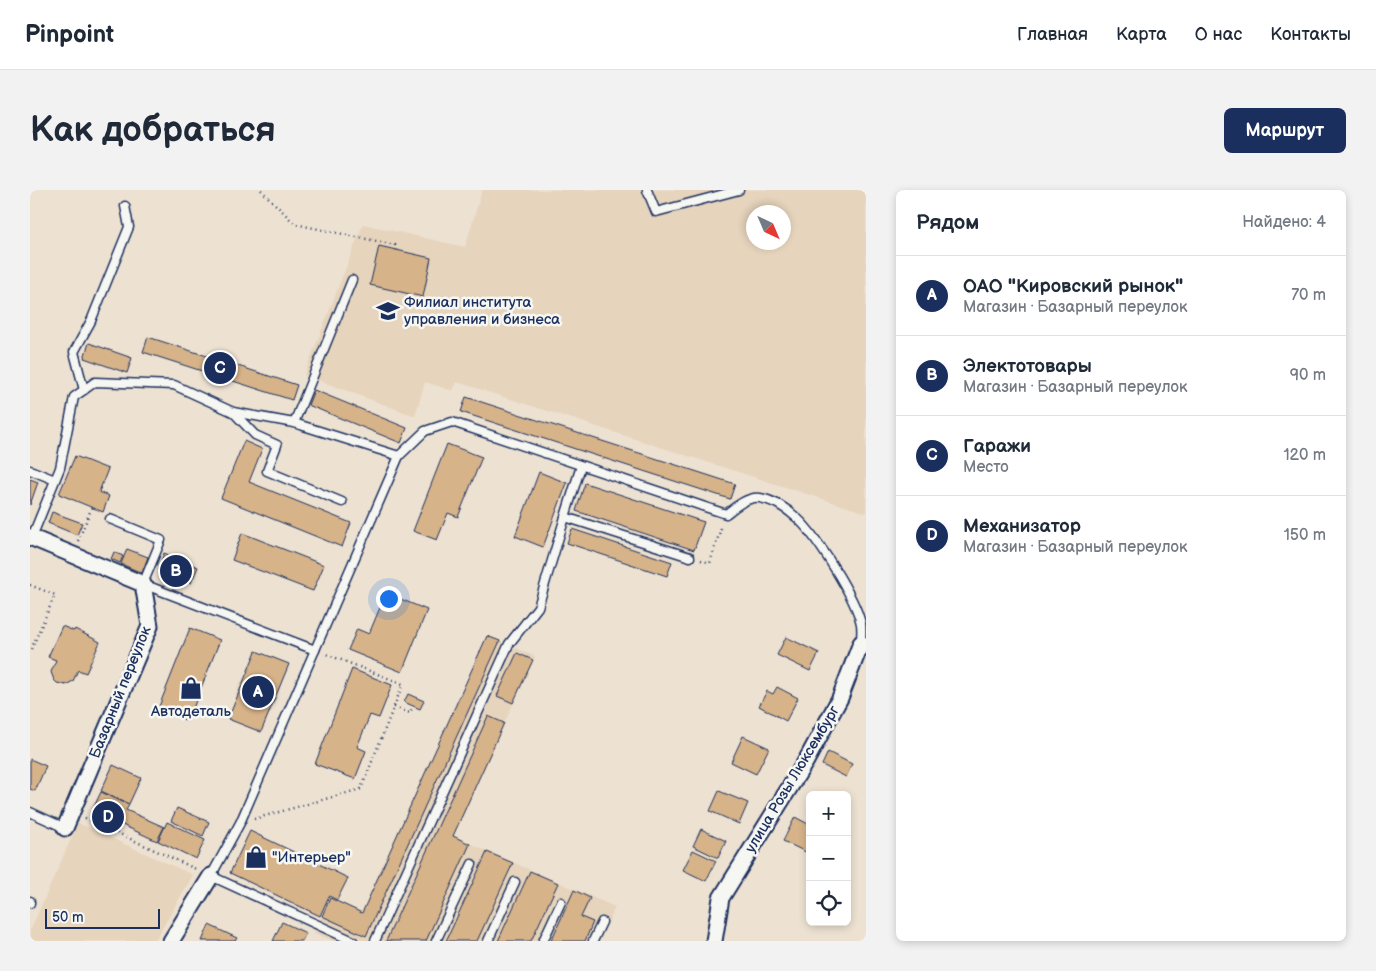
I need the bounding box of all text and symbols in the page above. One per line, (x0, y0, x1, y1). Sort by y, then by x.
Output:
text: Pinpoint (25, 20, 114, 49)
text: Главная (1017, 24, 1088, 45)
text: Карта (1116, 24, 1167, 45)
text: О нас (1195, 24, 1242, 45)
text: Контакты (1270, 24, 1351, 45)
button: Маршрут (1224, 108, 1346, 153)
text: Как добраться (30, 109, 276, 152)
north arrow (746, 205, 791, 250)
text: Рядом (916, 210, 979, 235)
text: Найдено: 4 (1242, 213, 1326, 232)
text: ОАО "Кировский рынок" (963, 275, 1183, 298)
text: A (927, 286, 937, 305)
text: 70 m (1291, 286, 1326, 305)
place label: Филиал института управления и бизнеса (404, 293, 560, 329)
school or university icon: Филиал института управления и бизнеса (375, 298, 401, 324)
text: Магазин · Базарный переулок (963, 298, 1187, 317)
pin: C (204, 349, 236, 387)
text: Электотовары (963, 355, 1092, 378)
text: B (926, 366, 938, 385)
text: 90 m (1290, 366, 1326, 385)
text: Магазин · Базарный переулок (963, 378, 1187, 397)
text: Гаражи (963, 435, 1031, 458)
text: C (926, 446, 938, 465)
text: 120 m (1283, 446, 1326, 465)
text: Место (963, 458, 1009, 477)
text: Механизатор (963, 515, 1081, 538)
text: D (926, 526, 938, 545)
text: 150 m (1284, 526, 1326, 545)
text: Магазин · Базарный переулок (963, 538, 1187, 557)
pin: B (160, 552, 192, 590)
your location (376, 586, 402, 612)
street label: Базарный переулок (85, 623, 156, 761)
pin: A (242, 673, 274, 711)
shop icon: Автодеталь (178, 675, 204, 701)
place label: Автодеталь (150, 702, 232, 721)
street label: улица Розы Люксембург (741, 702, 844, 856)
map controls (806, 791, 851, 926)
button: + (806, 791, 851, 836)
pin: D (92, 798, 124, 836)
button: − (806, 836, 851, 881)
shop icon: "Интерьер" (243, 844, 269, 870)
place label: "Интерьер" (272, 848, 351, 867)
button: locate (806, 881, 851, 926)
scale bar (45, 906, 160, 929)
text: 50 m (52, 909, 84, 926)

